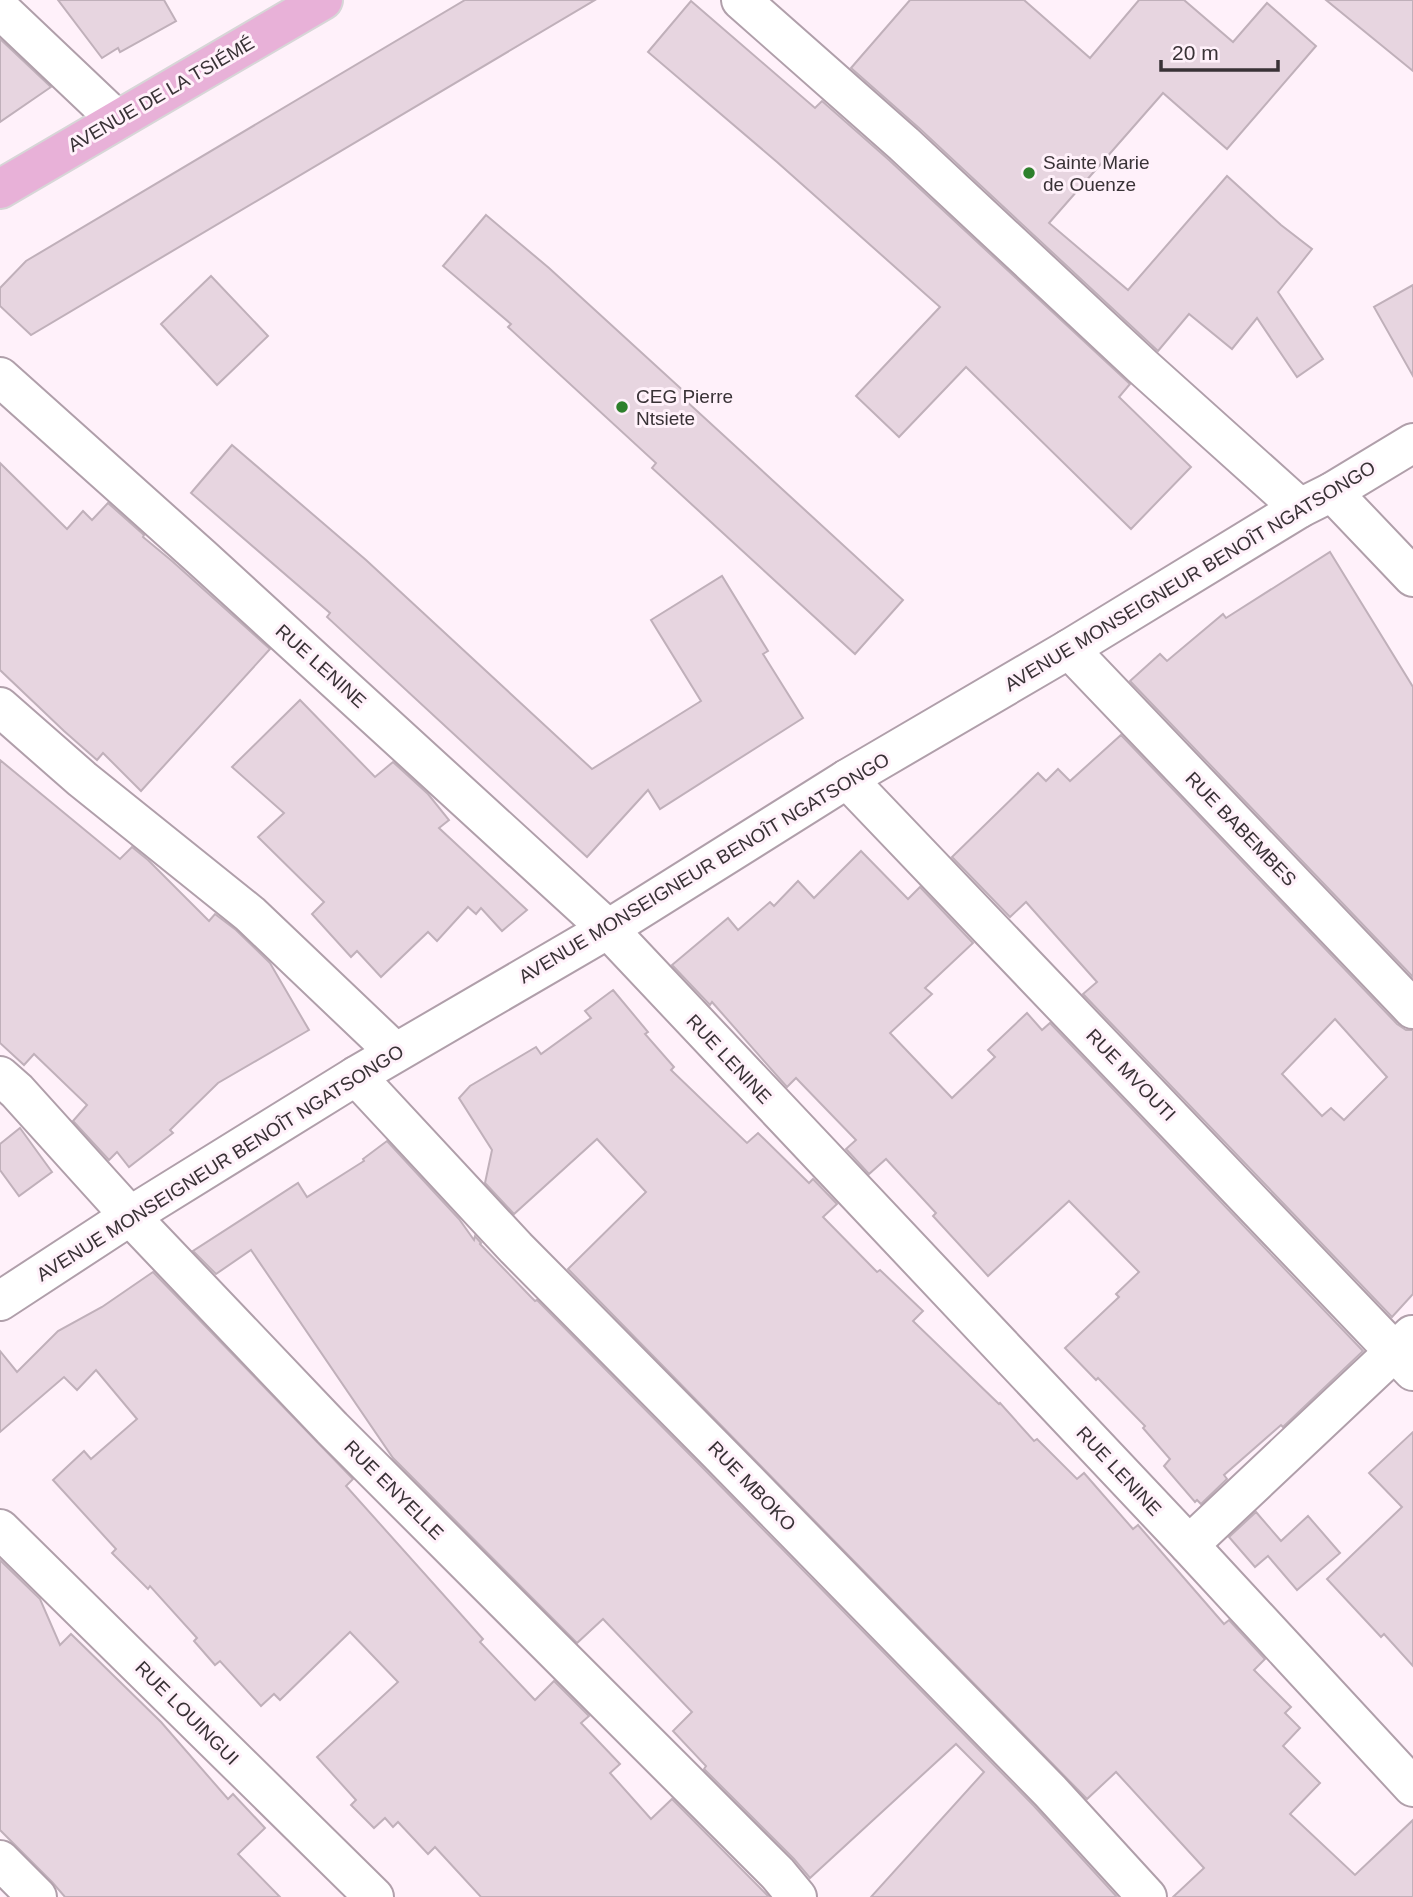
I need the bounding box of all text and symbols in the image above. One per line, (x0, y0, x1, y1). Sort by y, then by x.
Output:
scale bar (1161, 28, 1278, 72)
street label: AVENUE DE LA TSIÉMÉ (64, 32, 258, 156)
text: 20 m (1172, 41, 1219, 64)
place label: Sainte Marie de Ouenze (1043, 152, 1150, 195)
marker: Sainte Marie de Ouenze (1021, 165, 1037, 181)
place label: CEG Pierre Ntsiete (636, 386, 733, 429)
marker: CEG Pierre Ntsiete (614, 399, 630, 415)
street label: AVENUE MONSEIGNEUR BENOÎT NGATSONGO (1001, 457, 1379, 695)
street label: RUE LENINE (272, 620, 370, 712)
street label: AVENUE MONSEIGNEUR BENOÎT NGATSONGO (515, 749, 893, 987)
street label: RUE BABEMBES (1181, 768, 1301, 890)
street label: RUE LENINE (682, 1010, 776, 1108)
street label: RUE MVOUTI (1082, 1025, 1180, 1125)
street label: AVENUE MONSEIGNEUR BENOÎT NGATSONGO (33, 1041, 407, 1285)
street label: RUE LENINE (1072, 1422, 1166, 1520)
street label: RUE ENYELLE (340, 1436, 448, 1544)
street label: RUE MBOKO (704, 1437, 800, 1535)
street label: RUE LOUINGUI (131, 1657, 243, 1769)

